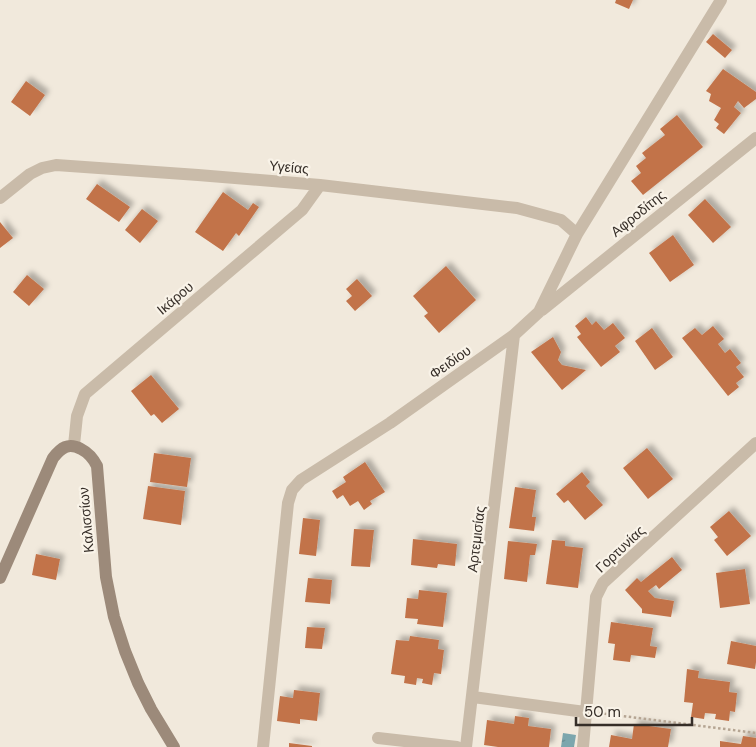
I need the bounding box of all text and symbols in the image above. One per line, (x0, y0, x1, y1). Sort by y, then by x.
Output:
street label: Υγείας (268, 156, 310, 178)
street label: Αφροδίτης (607, 185, 669, 240)
street label: Ικάρου (153, 278, 197, 318)
street label: Φειδίου (426, 341, 474, 383)
street label: Καλισσίων (74, 486, 98, 554)
street label: Αρτεμισίας (463, 505, 489, 573)
street label: Γορτυνίας (591, 521, 649, 577)
scale bar (576, 694, 692, 726)
text: 50 m (584, 702, 621, 722)

